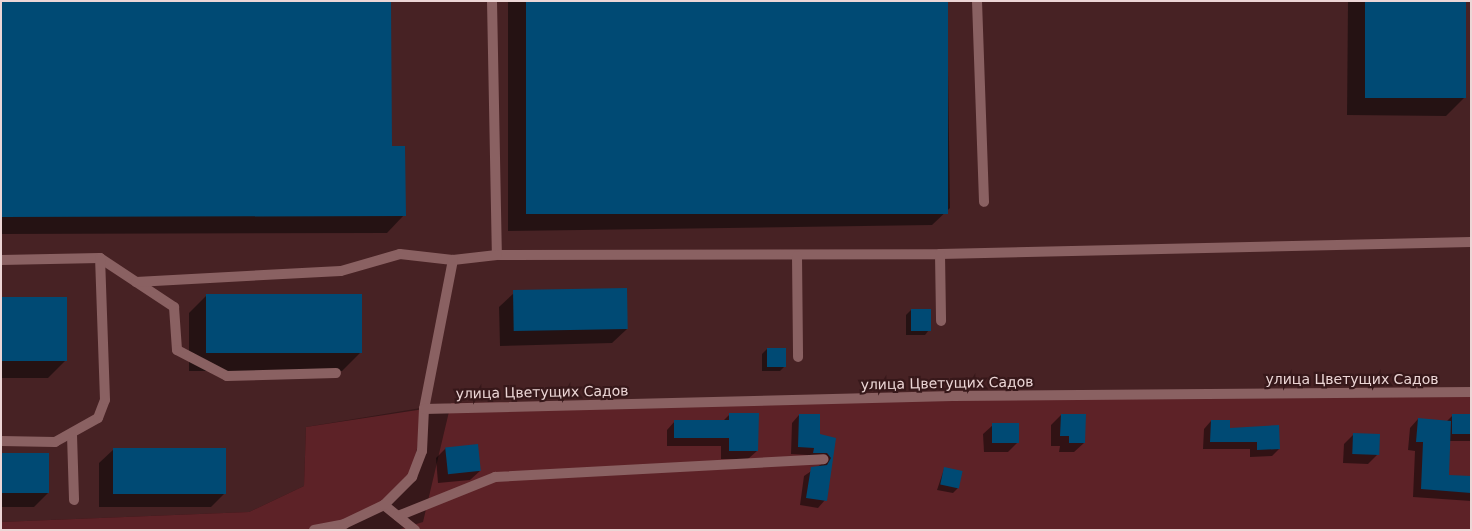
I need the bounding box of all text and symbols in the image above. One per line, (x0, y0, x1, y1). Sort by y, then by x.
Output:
street label: улица Цветущих Садов (1266, 371, 1438, 387)
street label: улица Цветущих Садов (860, 373, 1034, 393)
street label: улица Цветущих Садов (455, 382, 629, 402)

